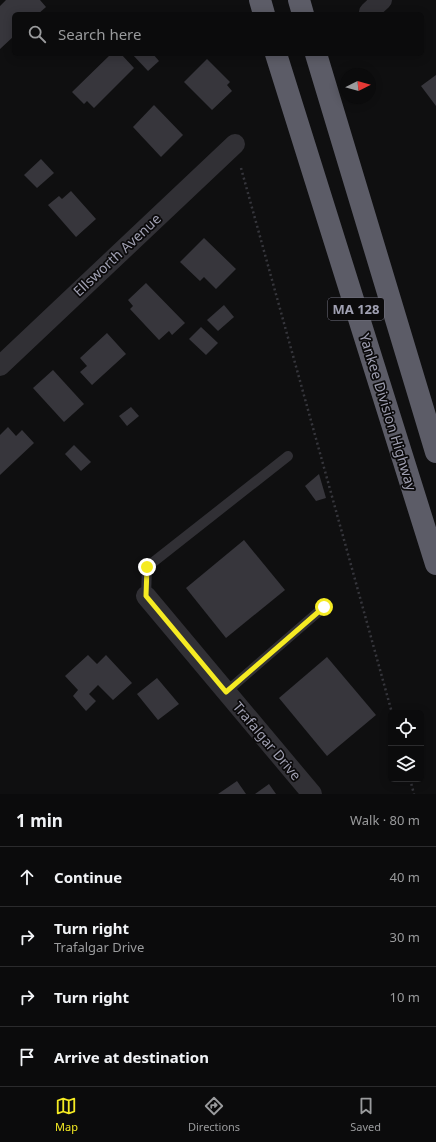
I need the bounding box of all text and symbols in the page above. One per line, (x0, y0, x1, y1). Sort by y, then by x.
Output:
search box (12, 12, 424, 56)
icon: search (26, 23, 48, 45)
text: Search here (58, 24, 141, 44)
north arrow (340, 68, 376, 104)
street label: Ellsworth Avenue (69, 209, 165, 300)
road number: MA 128 (328, 298, 384, 320)
street label: Yankee Division Highway (355, 331, 422, 494)
route end (138, 558, 156, 576)
route start (315, 598, 333, 616)
street label: Trafalgar Drive (229, 697, 306, 784)
map controls (388, 710, 424, 782)
button: locate (388, 710, 424, 746)
button: layers (388, 746, 424, 782)
text: 1 min (16, 809, 63, 832)
text: Walk · 80 m (350, 811, 420, 829)
icon: ahead (16, 866, 38, 888)
text: Continue (54, 867, 122, 887)
text: 40 m (390, 868, 420, 886)
text: Turn right (54, 918, 129, 938)
icon: right (16, 926, 38, 948)
text: 30 m (390, 928, 420, 946)
text: Trafalgar Drive (54, 938, 144, 956)
icon: right (16, 986, 38, 1008)
text: Turn right (54, 987, 129, 1007)
text: 10 m (390, 988, 420, 1006)
icon: arrive (16, 1046, 38, 1068)
text: Arrive at destination (54, 1047, 209, 1067)
tab: Map (55, 1095, 78, 1134)
tab: Directions (188, 1095, 240, 1134)
tab: Saved (350, 1095, 381, 1134)

